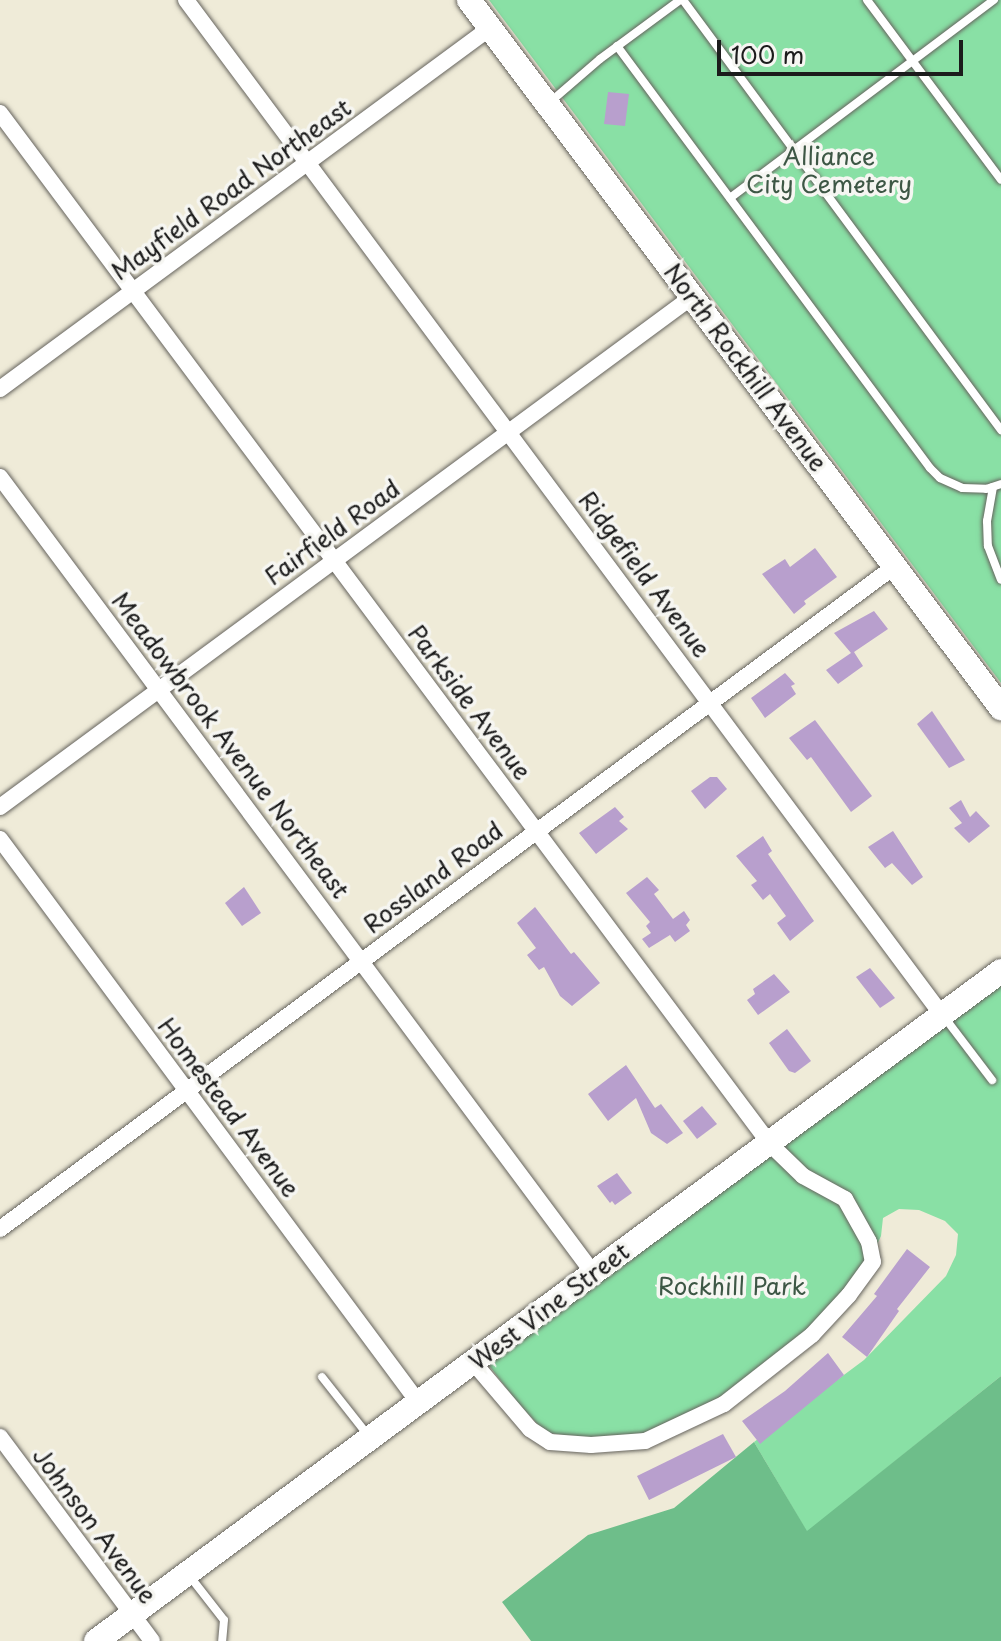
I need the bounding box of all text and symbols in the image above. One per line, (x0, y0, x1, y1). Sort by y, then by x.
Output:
scale bar (721, 24, 967, 74)
text: 100 m (731, 36, 804, 72)
street label: Mayfield Road Northeast (105, 92, 357, 286)
park label: Alliance City Cemetery (745, 142, 913, 198)
street label: North Rockhill Avenue (659, 258, 833, 476)
street label: Fairfield Road (259, 473, 405, 591)
street label: Ridgefield Avenue (573, 485, 717, 663)
street label: Meadowbrook Avenue Northeast (107, 586, 355, 904)
street label: Parkside Avenue (402, 619, 538, 785)
street label: Rossland Road (357, 815, 509, 939)
street label: Homestead Avenue (152, 1012, 306, 1202)
street label: West Vine Street (463, 1236, 635, 1376)
park label: Rockhill Park (658, 1272, 806, 1300)
street label: Johnson Avenue (28, 1443, 162, 1607)

